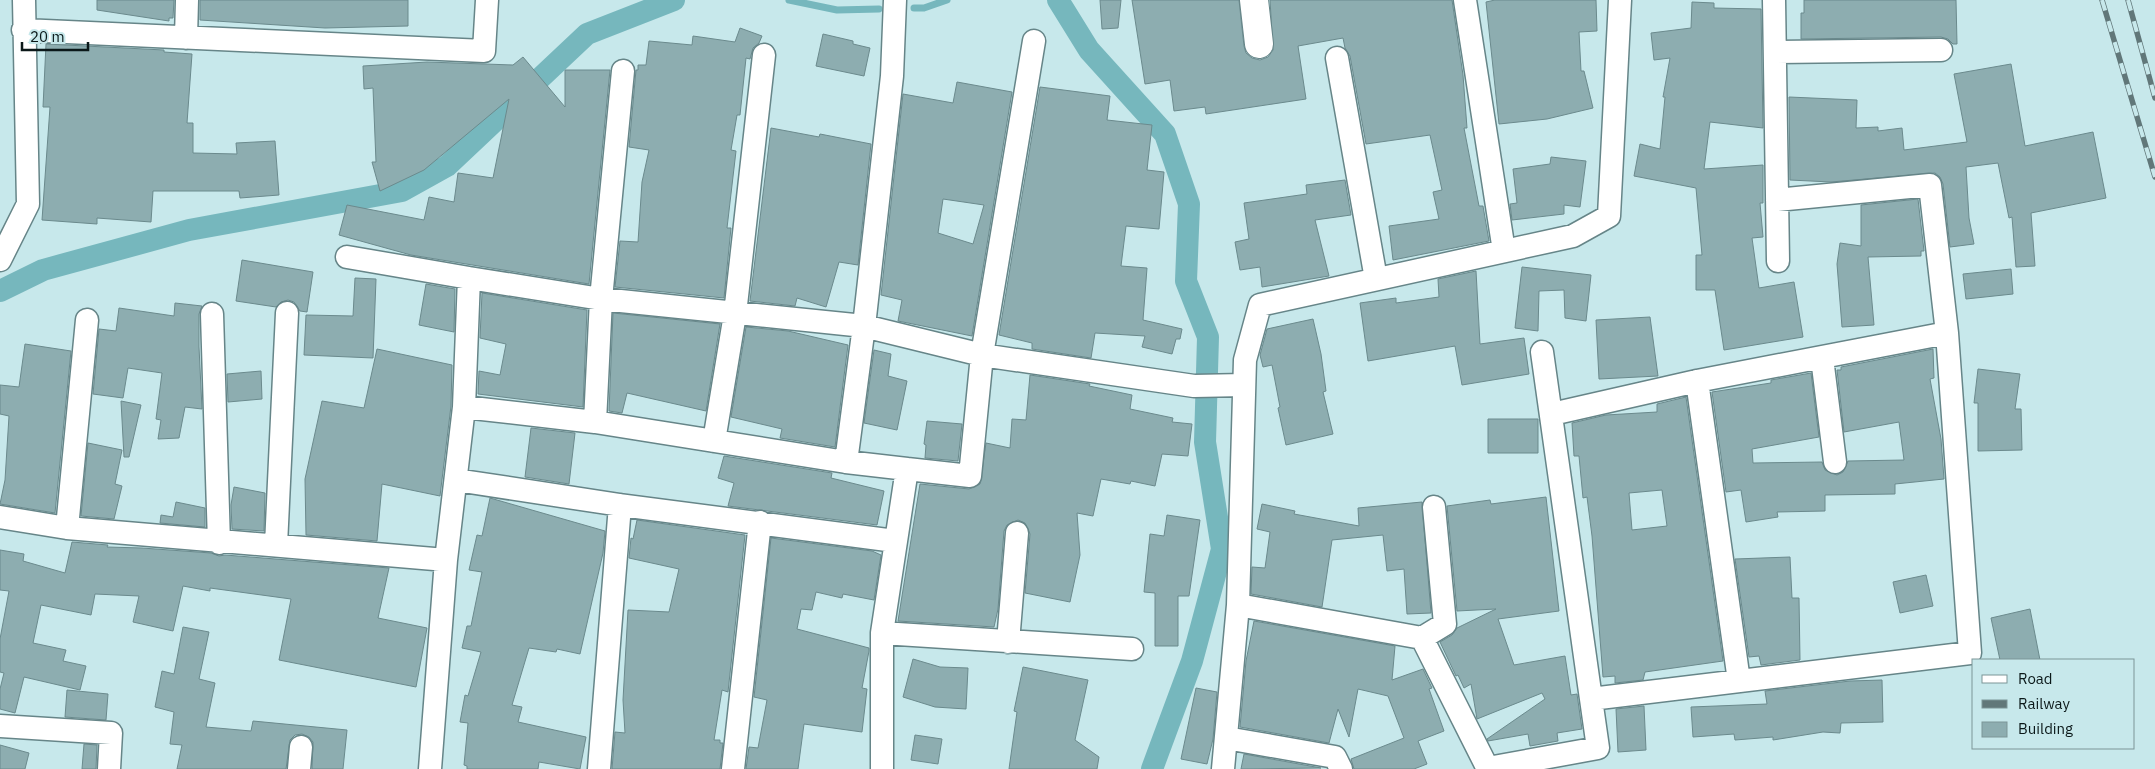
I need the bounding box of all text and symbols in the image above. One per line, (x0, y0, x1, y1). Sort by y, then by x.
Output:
scale bar (22, 20, 89, 52)
text: 20 m (30, 27, 65, 46)
legend (1972, 659, 2135, 749)
text: Road (2018, 669, 2053, 688)
text: Railway (2018, 694, 2071, 713)
text: Building (2018, 719, 2073, 738)

